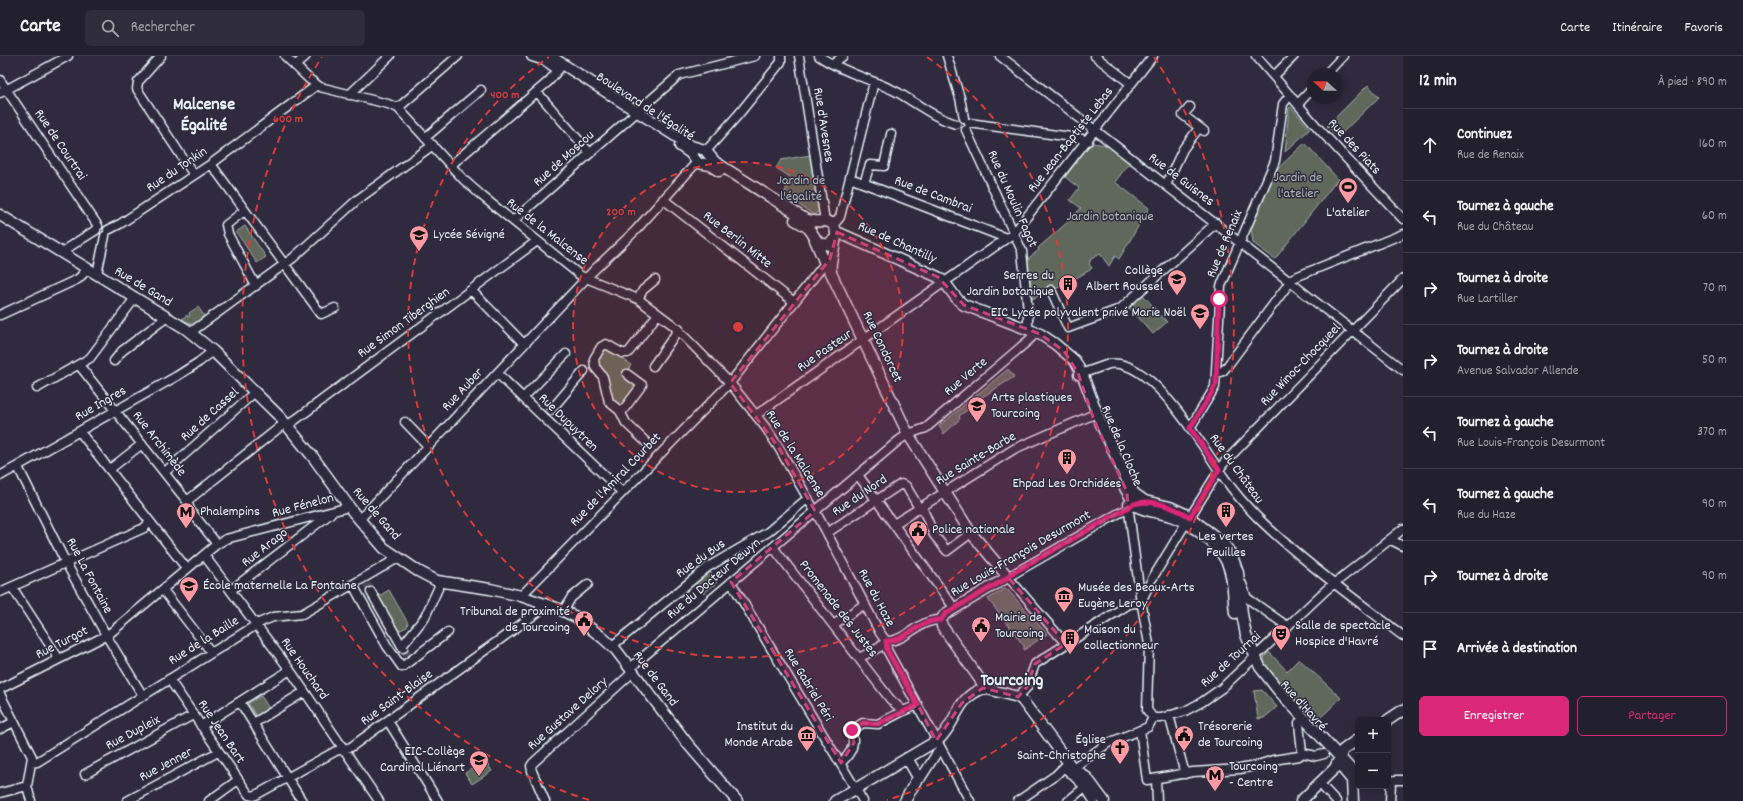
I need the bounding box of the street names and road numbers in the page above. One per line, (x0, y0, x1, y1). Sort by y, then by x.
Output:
street label: Boulevard de l'Égalité (592, 68, 698, 146)
street label: Rue Jean-Baptiste Lebas (1023, 83, 1119, 197)
street label: Rue d'Avesnes (807, 86, 839, 164)
street label: Rue de Courtrai (29, 105, 91, 185)
street label: Rue des Piats (1323, 114, 1385, 180)
street label: Rue de Moscou (529, 126, 599, 192)
street label: Rue du Tonkin (142, 142, 212, 198)
street label: Rue du Moulin Fagot (982, 147, 1042, 251)
street label: Rue de Guisnes (1144, 148, 1218, 212)
street label: Rue de Cambrai (891, 171, 975, 219)
street label: Rue de la Malcense (502, 193, 592, 271)
street label: Rue Berlin Mitte (698, 207, 776, 273)
street label: Rue de Renaix (1202, 207, 1248, 281)
street label: Rue de Chantilly (854, 217, 940, 269)
street label: Rue de Gand (110, 262, 176, 312)
street label: Rue Simon Tiberghien (354, 283, 454, 363)
street label: Rue Condorcet (857, 308, 907, 386)
street label: Rue Winoc-Chocqueel (1256, 318, 1347, 411)
street label: Rue Pasteur (793, 324, 857, 377)
street label: Rue Verte (940, 353, 992, 401)
street label: Rue Auber (438, 363, 489, 416)
street label: Rue Ingres (72, 381, 131, 427)
street label: Rue de Cassel (176, 383, 244, 447)
street label: Rue Dupuytren (533, 389, 603, 457)
street label: Rue de la Cloche (1095, 403, 1147, 489)
street label: Rue de la Malcense (760, 406, 830, 502)
street label: Rue Archimède (127, 407, 191, 481)
street label: Rue Sainte-Barbe (932, 427, 1020, 491)
street label: Rue de l'Amiral Courbet (566, 428, 666, 532)
street label: Rue du Château (1204, 430, 1268, 508)
street label: Rue du Nord (828, 470, 892, 522)
street label: Rue de Gand (347, 483, 405, 545)
street label: Rue Fénelon (270, 488, 336, 524)
street label: Rue Louis-François Desurmont (947, 505, 1095, 603)
street label: Rue Arago (238, 524, 292, 572)
street label: Rue La Fontaine (61, 534, 117, 618)
street label: Rue du Docteur Dewyn (663, 534, 765, 624)
street label: Rue du Bus (672, 535, 730, 583)
street label: Promenade des Justes (794, 556, 882, 662)
street label: Rue du Haze (852, 565, 900, 631)
street label: Rue de la Baille (165, 611, 243, 671)
street label: Rue Turgot (32, 621, 92, 665)
street label: Rue de Tournai (1196, 627, 1266, 693)
street label: Rue Houchard (275, 634, 333, 704)
street label: Rue Gabriel Péri (778, 644, 838, 726)
street label: Rue de Gand (628, 647, 682, 711)
street label: Rue Saint-Blaise (357, 665, 437, 731)
street label: Rue Gustave Delory (523, 672, 613, 756)
street label: Rue d'Havré (1275, 676, 1331, 736)
street label: Rue Jean Bart (192, 696, 250, 768)
street label: Rue Dupleix (102, 710, 164, 756)
street label: Rue Jenner (136, 742, 197, 787)

